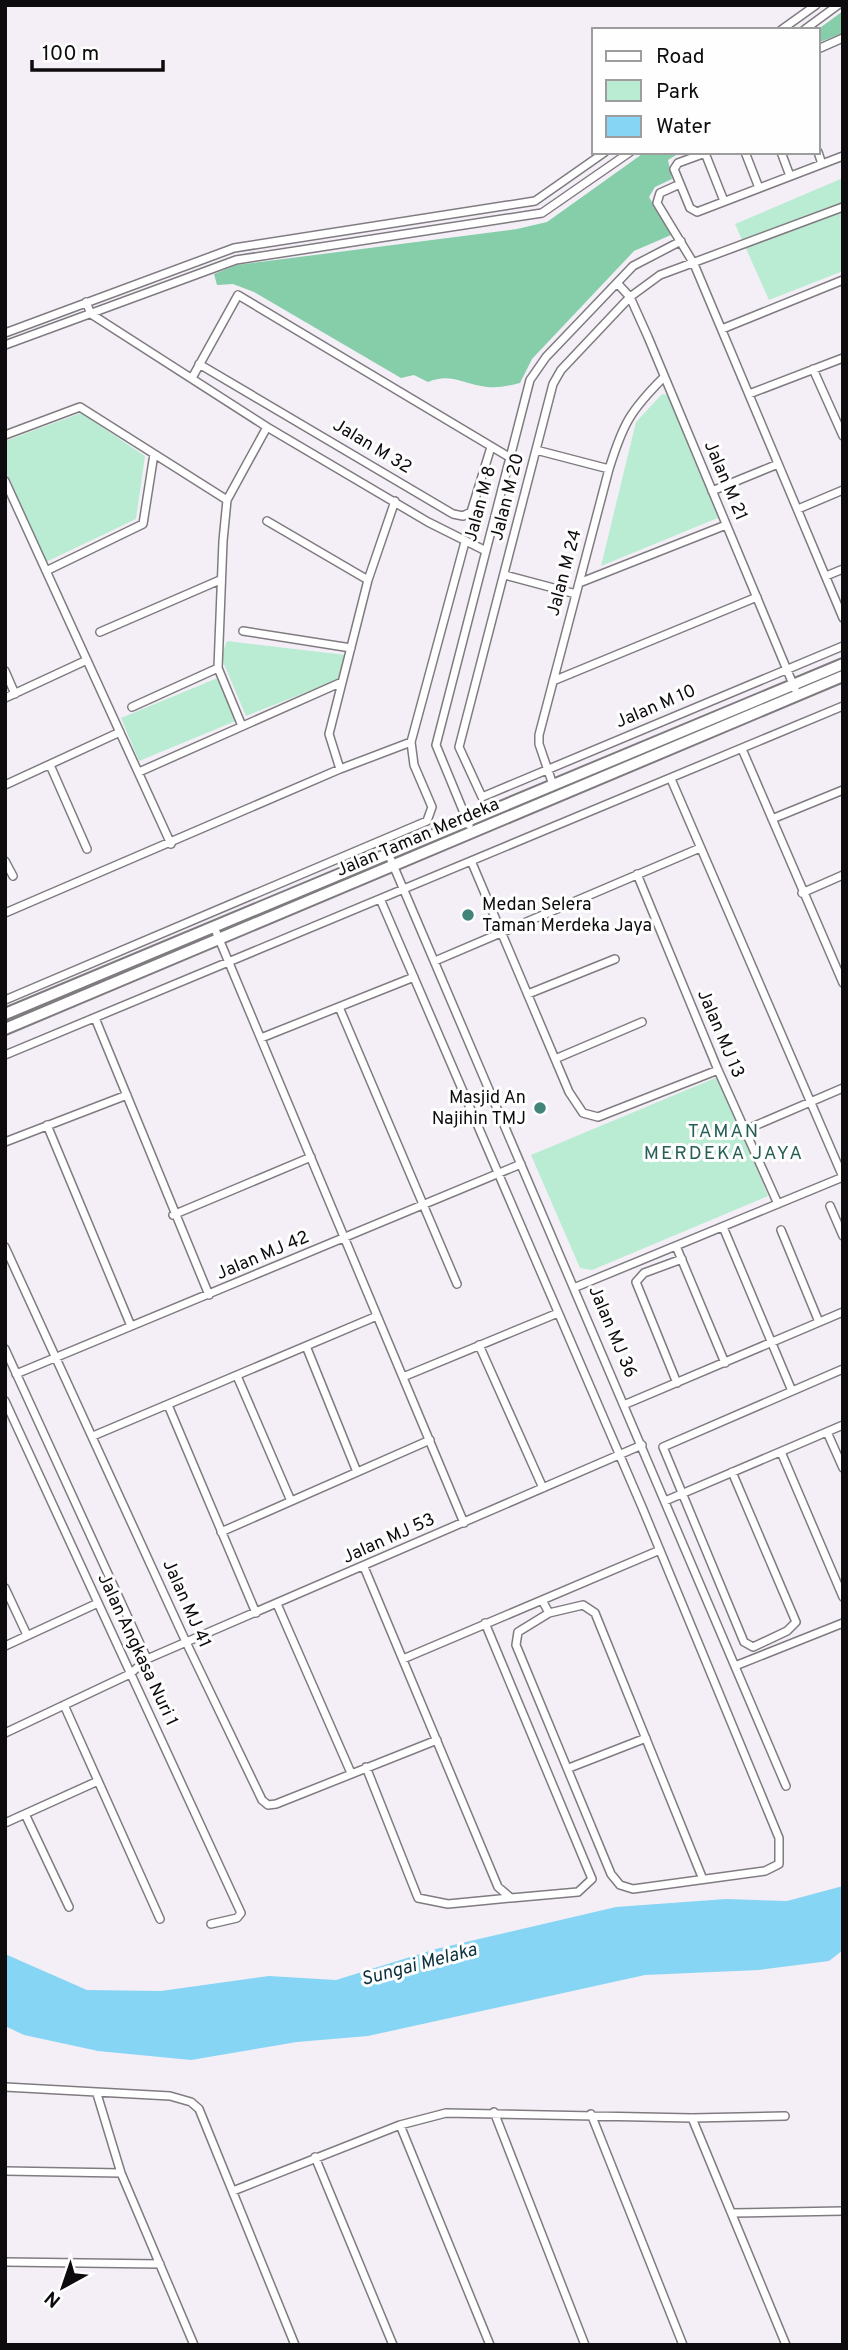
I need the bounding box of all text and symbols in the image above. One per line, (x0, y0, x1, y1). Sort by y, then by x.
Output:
scale bar (32, 28, 163, 72)
legend (592, 28, 820, 154)
text: 100 m (42, 41, 99, 68)
text: Road (656, 44, 705, 71)
text: Park (656, 79, 699, 106)
text: Water (656, 114, 711, 141)
street label: Jalan M 32 (328, 414, 416, 480)
street label: Jalan M 21 (698, 438, 752, 524)
street label: Jalan M 20 (486, 451, 530, 543)
street label: Jalan M 8 (460, 463, 502, 545)
street label: Jalan M 24 (542, 527, 588, 619)
street label: Jalan M 10 (612, 680, 700, 734)
street label: Jalan Taman Merdeka (333, 793, 503, 883)
place label: Medan Selera Taman Merdeka Jaya (482, 894, 652, 938)
marker: Medan Selera Taman Merdeka Jaya (460, 907, 476, 923)
street label: Jalan MJ 13 (691, 986, 749, 1082)
place label: Masjid An Najihin TMJ (432, 1087, 526, 1131)
marker: Masjid An Najihin TMJ (532, 1100, 548, 1116)
district label: TAMAN MERDEKA JAYA (644, 1120, 804, 1166)
street label: Jalan MJ 42 (213, 1226, 313, 1286)
street label: Jalan MJ 36 (582, 1282, 642, 1382)
street label: Jalan MJ 53 (339, 1508, 439, 1570)
street label: Jalan MJ 41 (156, 1556, 216, 1652)
street label: Jalan Angkasa Nuri 1 (91, 1570, 183, 1730)
water label: Sungai Melaka (359, 1938, 480, 1992)
north arrow (28, 2252, 98, 2322)
text: N (40, 2285, 66, 2312)

